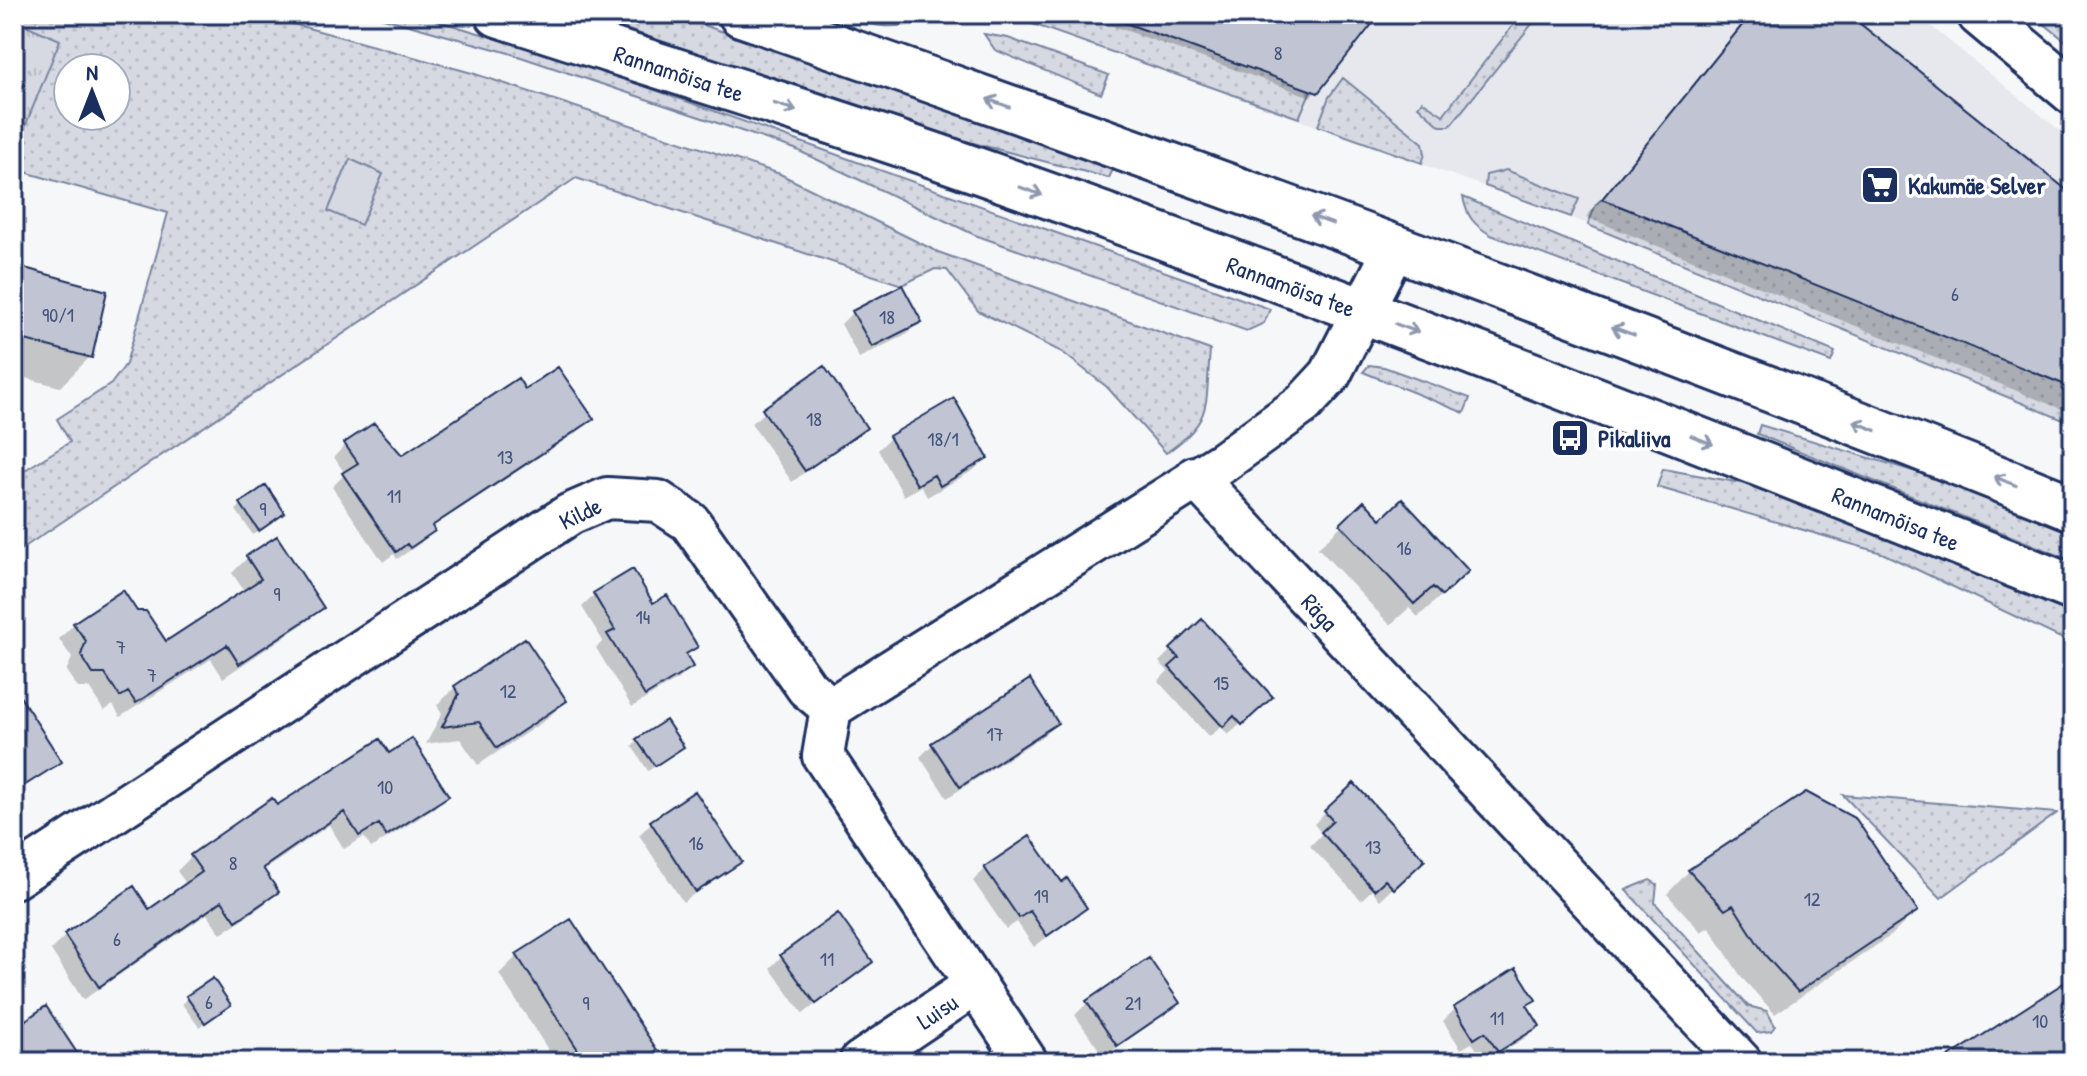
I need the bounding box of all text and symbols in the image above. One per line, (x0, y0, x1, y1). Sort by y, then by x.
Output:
street label: Rannamõisa tee (610, 37, 748, 109)
house number: 8 (1274, 39, 1282, 66)
north arrow (52, 52, 132, 132)
text: N (86, 57, 98, 87)
one-way arrow (986, 95, 1011, 110)
one-way arrow (772, 101, 797, 116)
supermarket icon: Kakumäe Selver (1859, 164, 1901, 206)
place label: Kakumäe Selver (1908, 169, 2046, 201)
one-way arrow (1018, 185, 1043, 199)
one-way arrow (1309, 212, 1334, 227)
street label: Rannamõisa tee (1222, 248, 1360, 324)
house number: 6 (1951, 280, 1959, 307)
house number: 90/1 (42, 301, 74, 328)
house number: 18 (879, 303, 895, 330)
one-way arrow (1394, 322, 1419, 336)
one-way arrow (1611, 323, 1636, 337)
house number: 18 (806, 405, 822, 432)
bus stop icon: Pikaliiva (1549, 417, 1591, 459)
one-way arrow (1853, 417, 1878, 432)
place label: Pikaliiva (1598, 422, 1671, 454)
house number: 18/1 (927, 425, 959, 452)
one-way arrow (1689, 434, 1714, 448)
house number: 13 (497, 443, 513, 470)
one-way arrow (1993, 473, 2018, 488)
street label: Rannamõisa tee (1828, 478, 1965, 558)
house number: 11 (387, 482, 401, 509)
street label: Kilde (554, 489, 607, 537)
house number: 9 (259, 495, 267, 522)
house number: 16 (1396, 534, 1412, 561)
house number: 9 (273, 580, 281, 607)
street label: Räga (1295, 586, 1345, 638)
house number: 14 (636, 603, 650, 630)
house number: 7 (116, 633, 126, 660)
house number: 7 (147, 661, 157, 688)
house number: 15 (1213, 669, 1229, 696)
house number: 12 (500, 677, 517, 704)
house number: 17 (986, 720, 1004, 747)
house number: 10 (377, 773, 393, 800)
house number: 16 (688, 829, 704, 856)
house number: 13 (1365, 833, 1381, 860)
house number: 8 (229, 849, 237, 876)
house number: 19 (1034, 882, 1048, 909)
house number: 12 (1804, 885, 1821, 912)
house number: 6 (113, 925, 121, 952)
house number: 11 (820, 945, 834, 972)
street label: Luisu (910, 986, 964, 1036)
house number: 6 (205, 988, 213, 1015)
house number: 9 (582, 989, 590, 1016)
house number: 21 (1125, 989, 1141, 1016)
house number: 11 (1490, 1004, 1504, 1031)
house number: 10 (2032, 1007, 2048, 1034)

